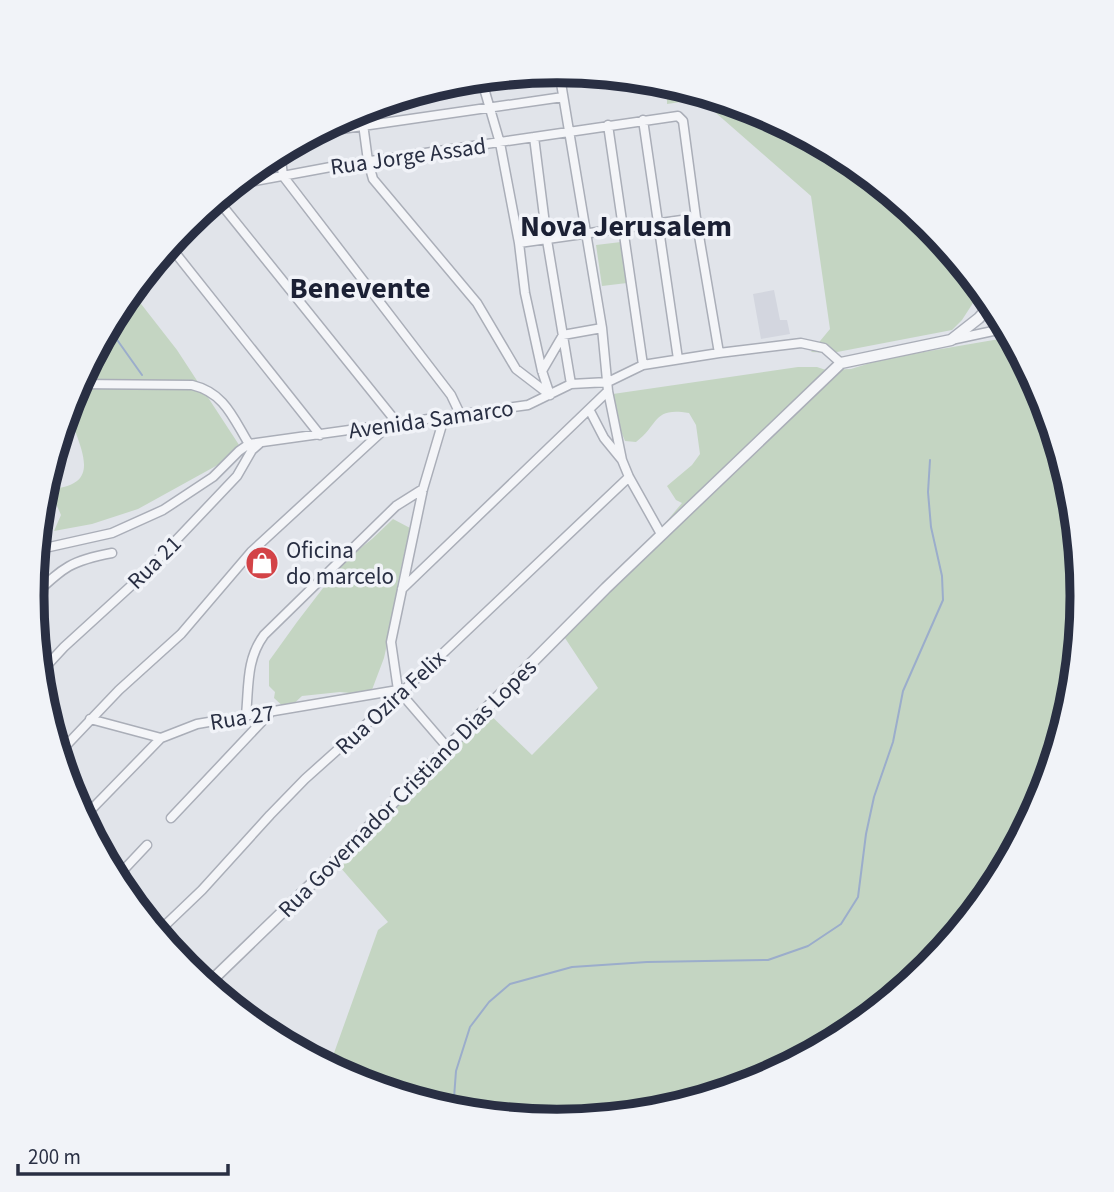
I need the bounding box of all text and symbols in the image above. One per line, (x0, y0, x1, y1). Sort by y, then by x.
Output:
street label: Rua Jorge Assad (328, 129, 488, 184)
district label: Nova Jerusalem (520, 205, 732, 248)
district label: Benevente (290, 267, 430, 310)
street label: Avenida Samarco (346, 392, 516, 447)
street label: Rua 21 (120, 528, 189, 597)
place label: Oficina do marcelo (286, 534, 394, 593)
shop icon: Oficina do marcelo (243, 544, 281, 582)
street label: Rua Ozira Felix (328, 642, 453, 762)
street label: Rua Governador Cristiano Dias Lopes (271, 652, 544, 925)
street label: Rua 27 (208, 696, 277, 739)
scale bar (18, 1132, 228, 1176)
text: 200 m (28, 1142, 81, 1172)

